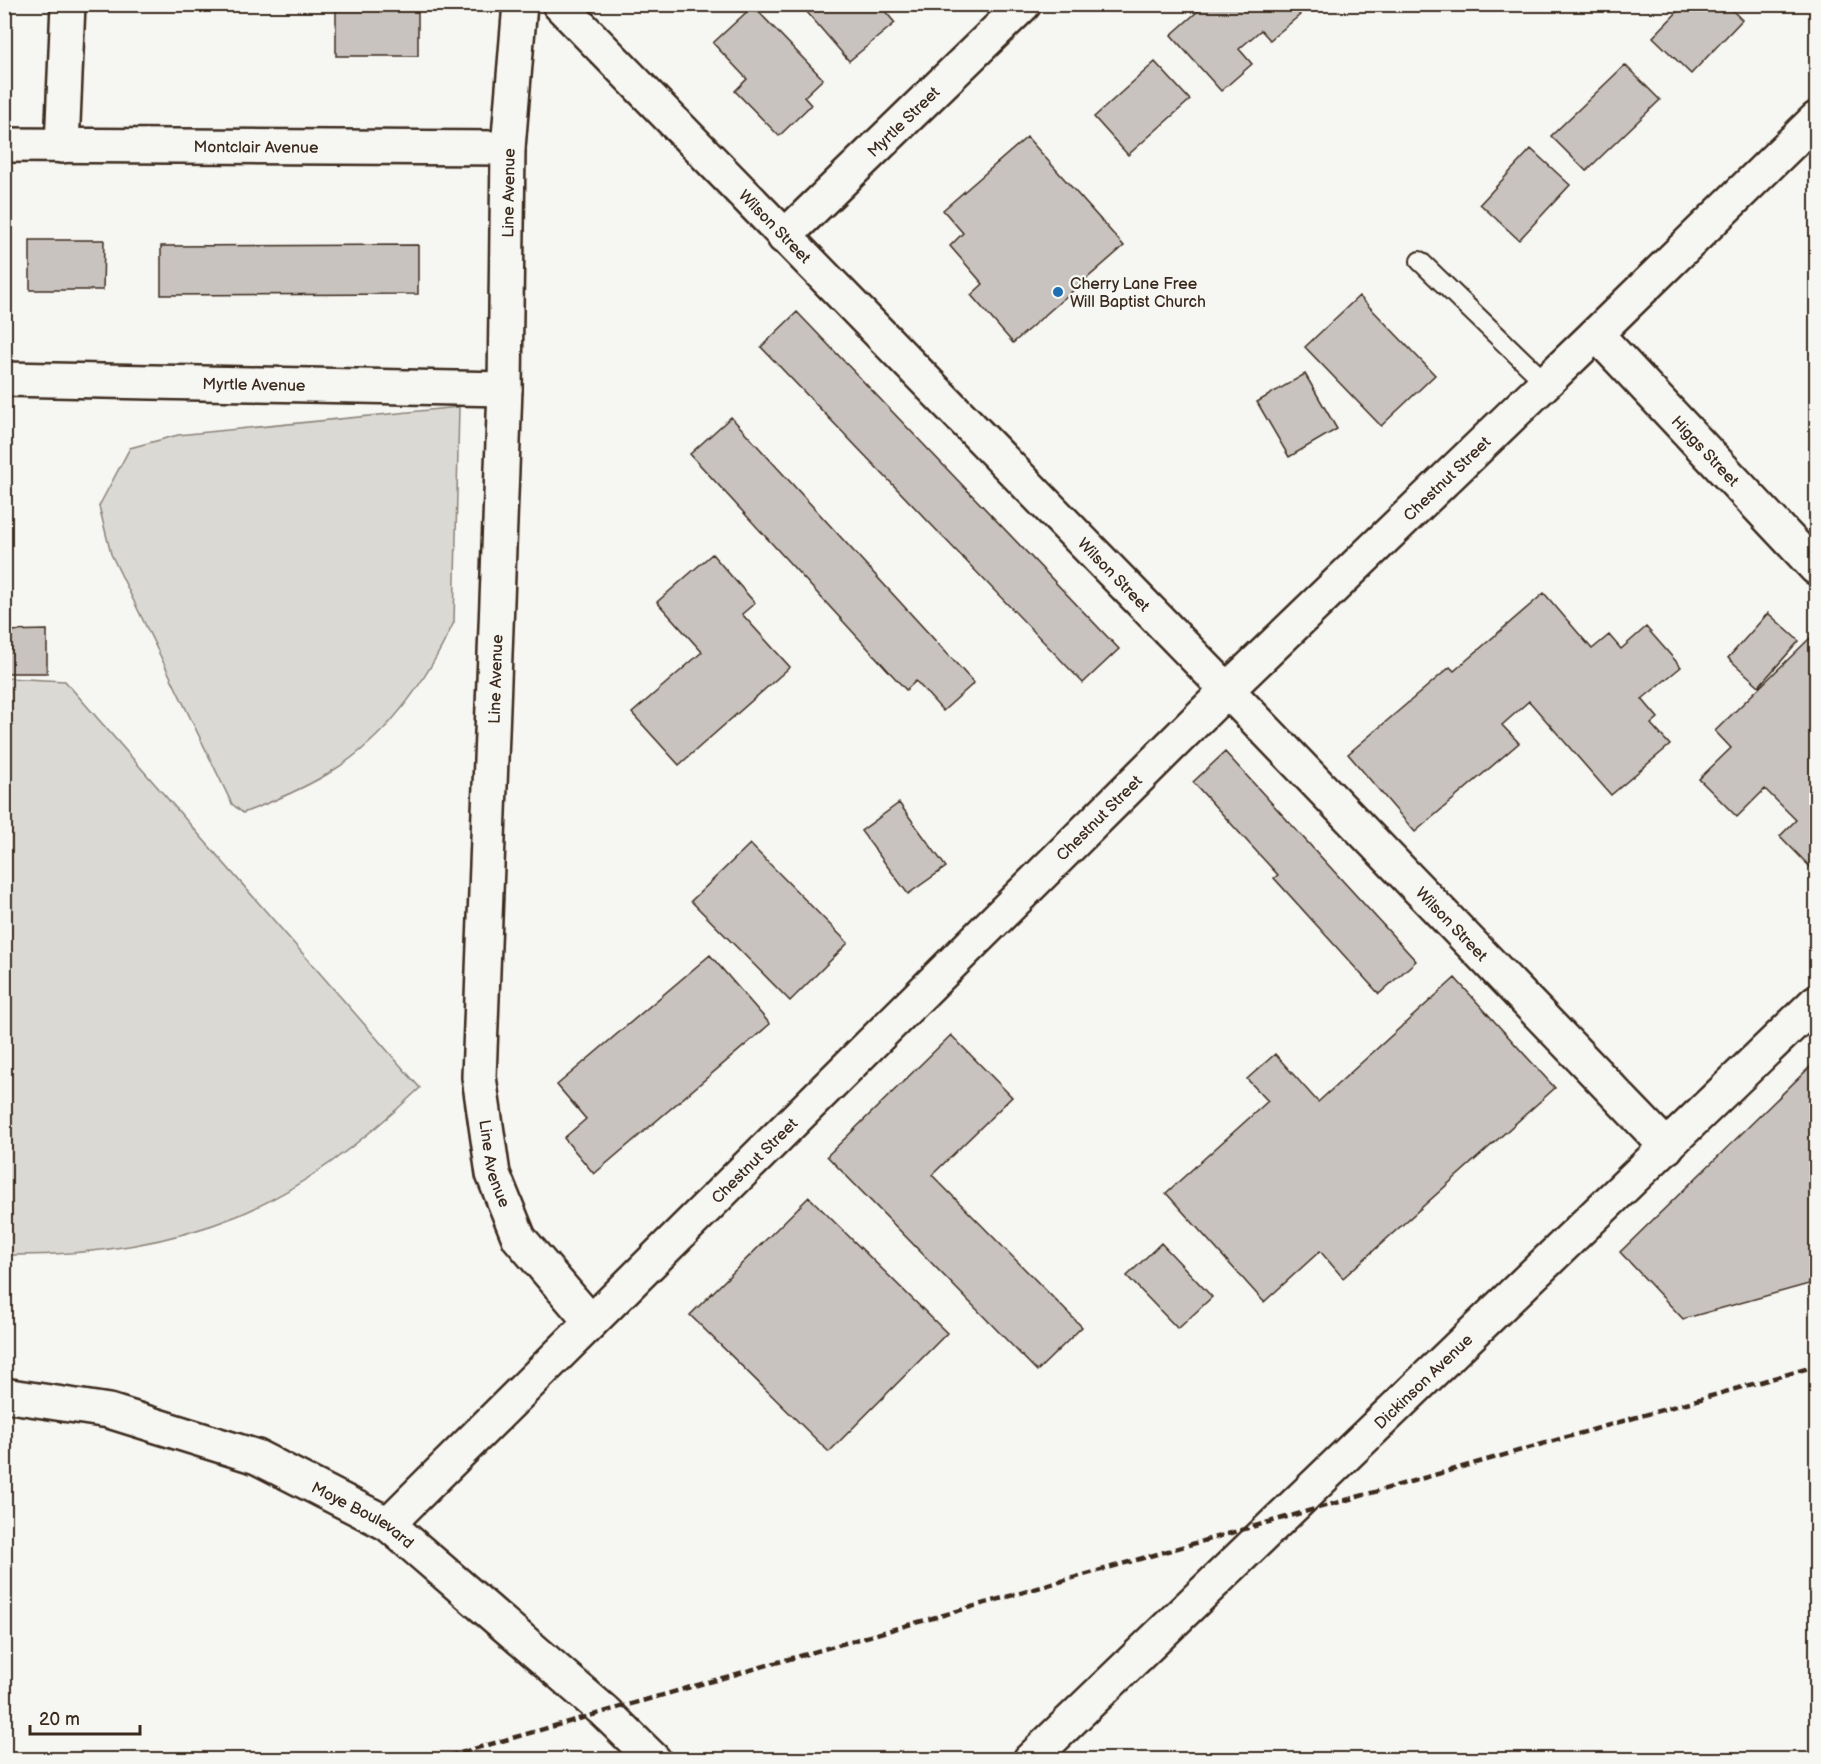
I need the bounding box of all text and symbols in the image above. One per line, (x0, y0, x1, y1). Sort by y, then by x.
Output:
street label: Myrtle Street (864, 83, 944, 162)
street label: Montclair Avenue (193, 138, 319, 158)
street label: Line Avenue (499, 148, 520, 238)
street label: Wilson Street (734, 186, 814, 268)
place label: Cherry Lane Free Will Baptist Church (1070, 275, 1206, 312)
marker: Cherry Lane Free Will Baptist Church (1051, 285, 1065, 299)
street label: Myrtle Avenue (202, 375, 306, 396)
street label: Higgs Street (1667, 412, 1742, 491)
street label: Chestnut Street (1400, 433, 1495, 526)
street label: Wilson Street (1073, 535, 1153, 616)
street label: Line Avenue (485, 634, 508, 724)
street label: Chestnut Street (1053, 772, 1147, 865)
street label: Wilson Street (1411, 884, 1491, 966)
street label: Chestnut Street (708, 1115, 802, 1208)
street label: Line Avenue (474, 1119, 514, 1211)
street label: Dickinson Avenue (1371, 1330, 1477, 1434)
street label: Moye Boulevard (308, 1479, 417, 1553)
scale bar (30, 1698, 140, 1736)
text: 20 m (39, 1709, 80, 1730)

